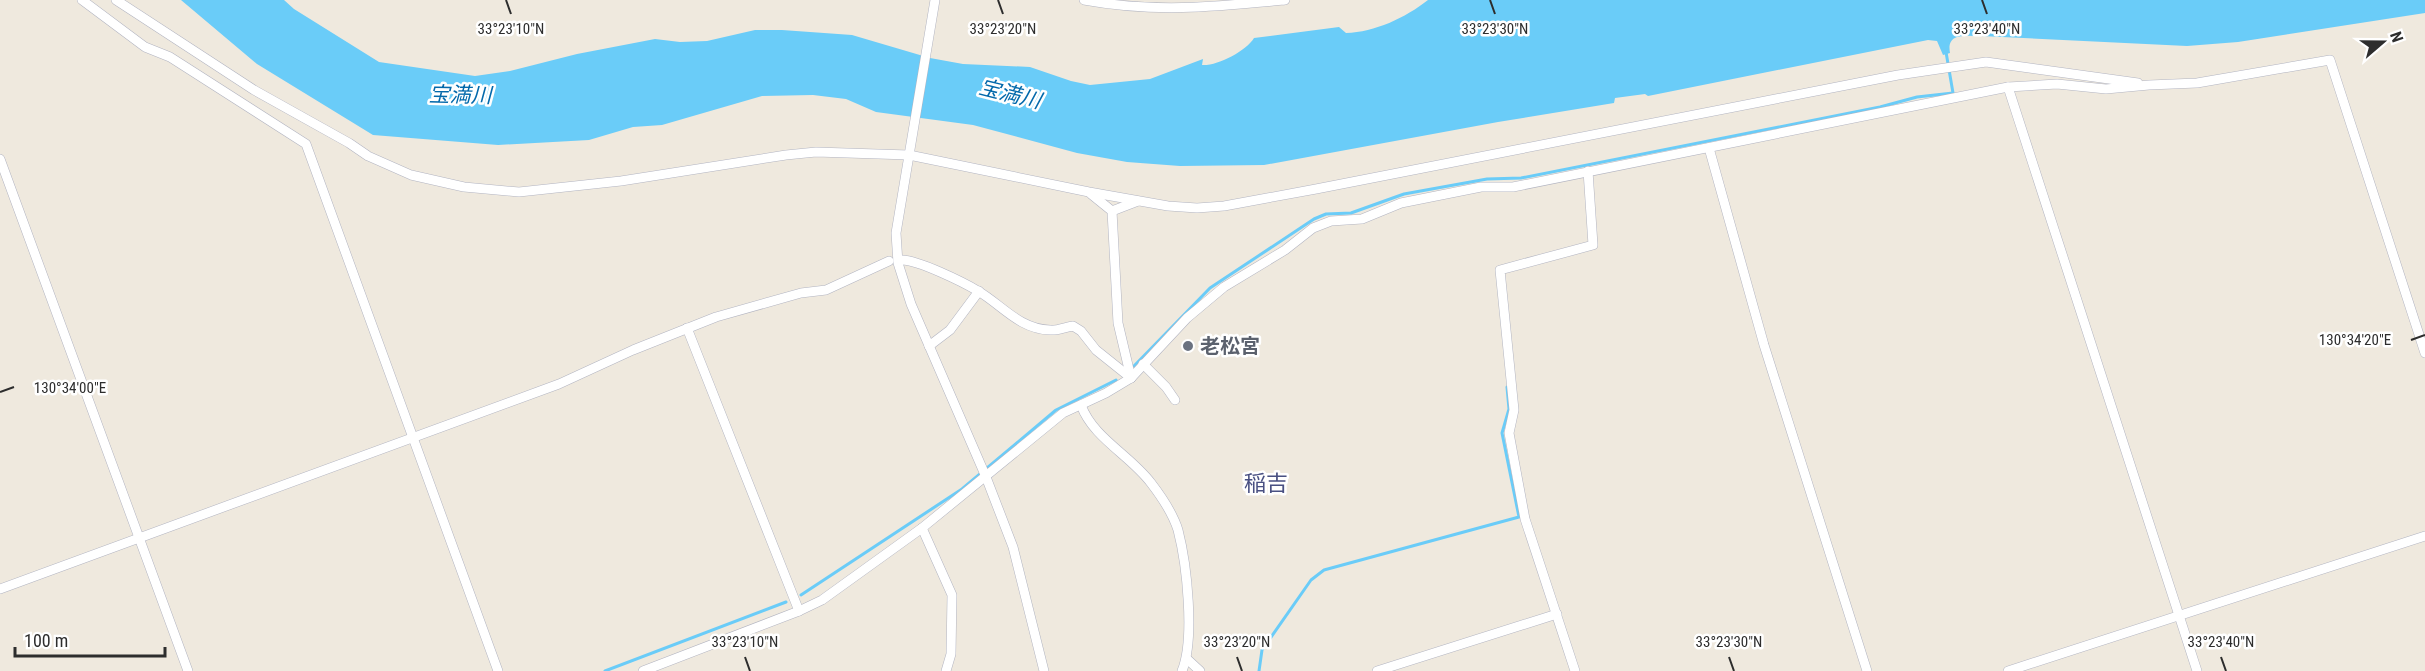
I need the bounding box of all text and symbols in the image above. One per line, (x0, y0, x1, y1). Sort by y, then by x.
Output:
north arrow (2353, 12, 2413, 72)
text: 33°23'10"N (478, 20, 544, 38)
text: 33°23'20"N (970, 20, 1036, 38)
text: 33°23'30"N (1462, 20, 1528, 38)
text: 33°23'40"N (1954, 20, 2020, 38)
text: N (2386, 29, 2407, 45)
water label: 宝満川 (977, 75, 1045, 114)
water label: 宝満川 (428, 82, 494, 108)
text: 130°34'20"E (2319, 331, 2391, 349)
place label: 老松宮 (1200, 334, 1260, 358)
marker: 老松宮 (1181, 339, 1195, 353)
text: 130°34'00"E (34, 379, 106, 397)
district label: 稲吉 (1244, 471, 1288, 496)
scale bar (15, 620, 165, 658)
text: 100 m (24, 630, 68, 651)
text: 33°23'10"N (712, 633, 778, 651)
text: 33°23'20"N (1204, 633, 1270, 651)
text: 33°23'30"N (1696, 633, 1762, 651)
text: 33°23'40"N (2188, 633, 2254, 651)

